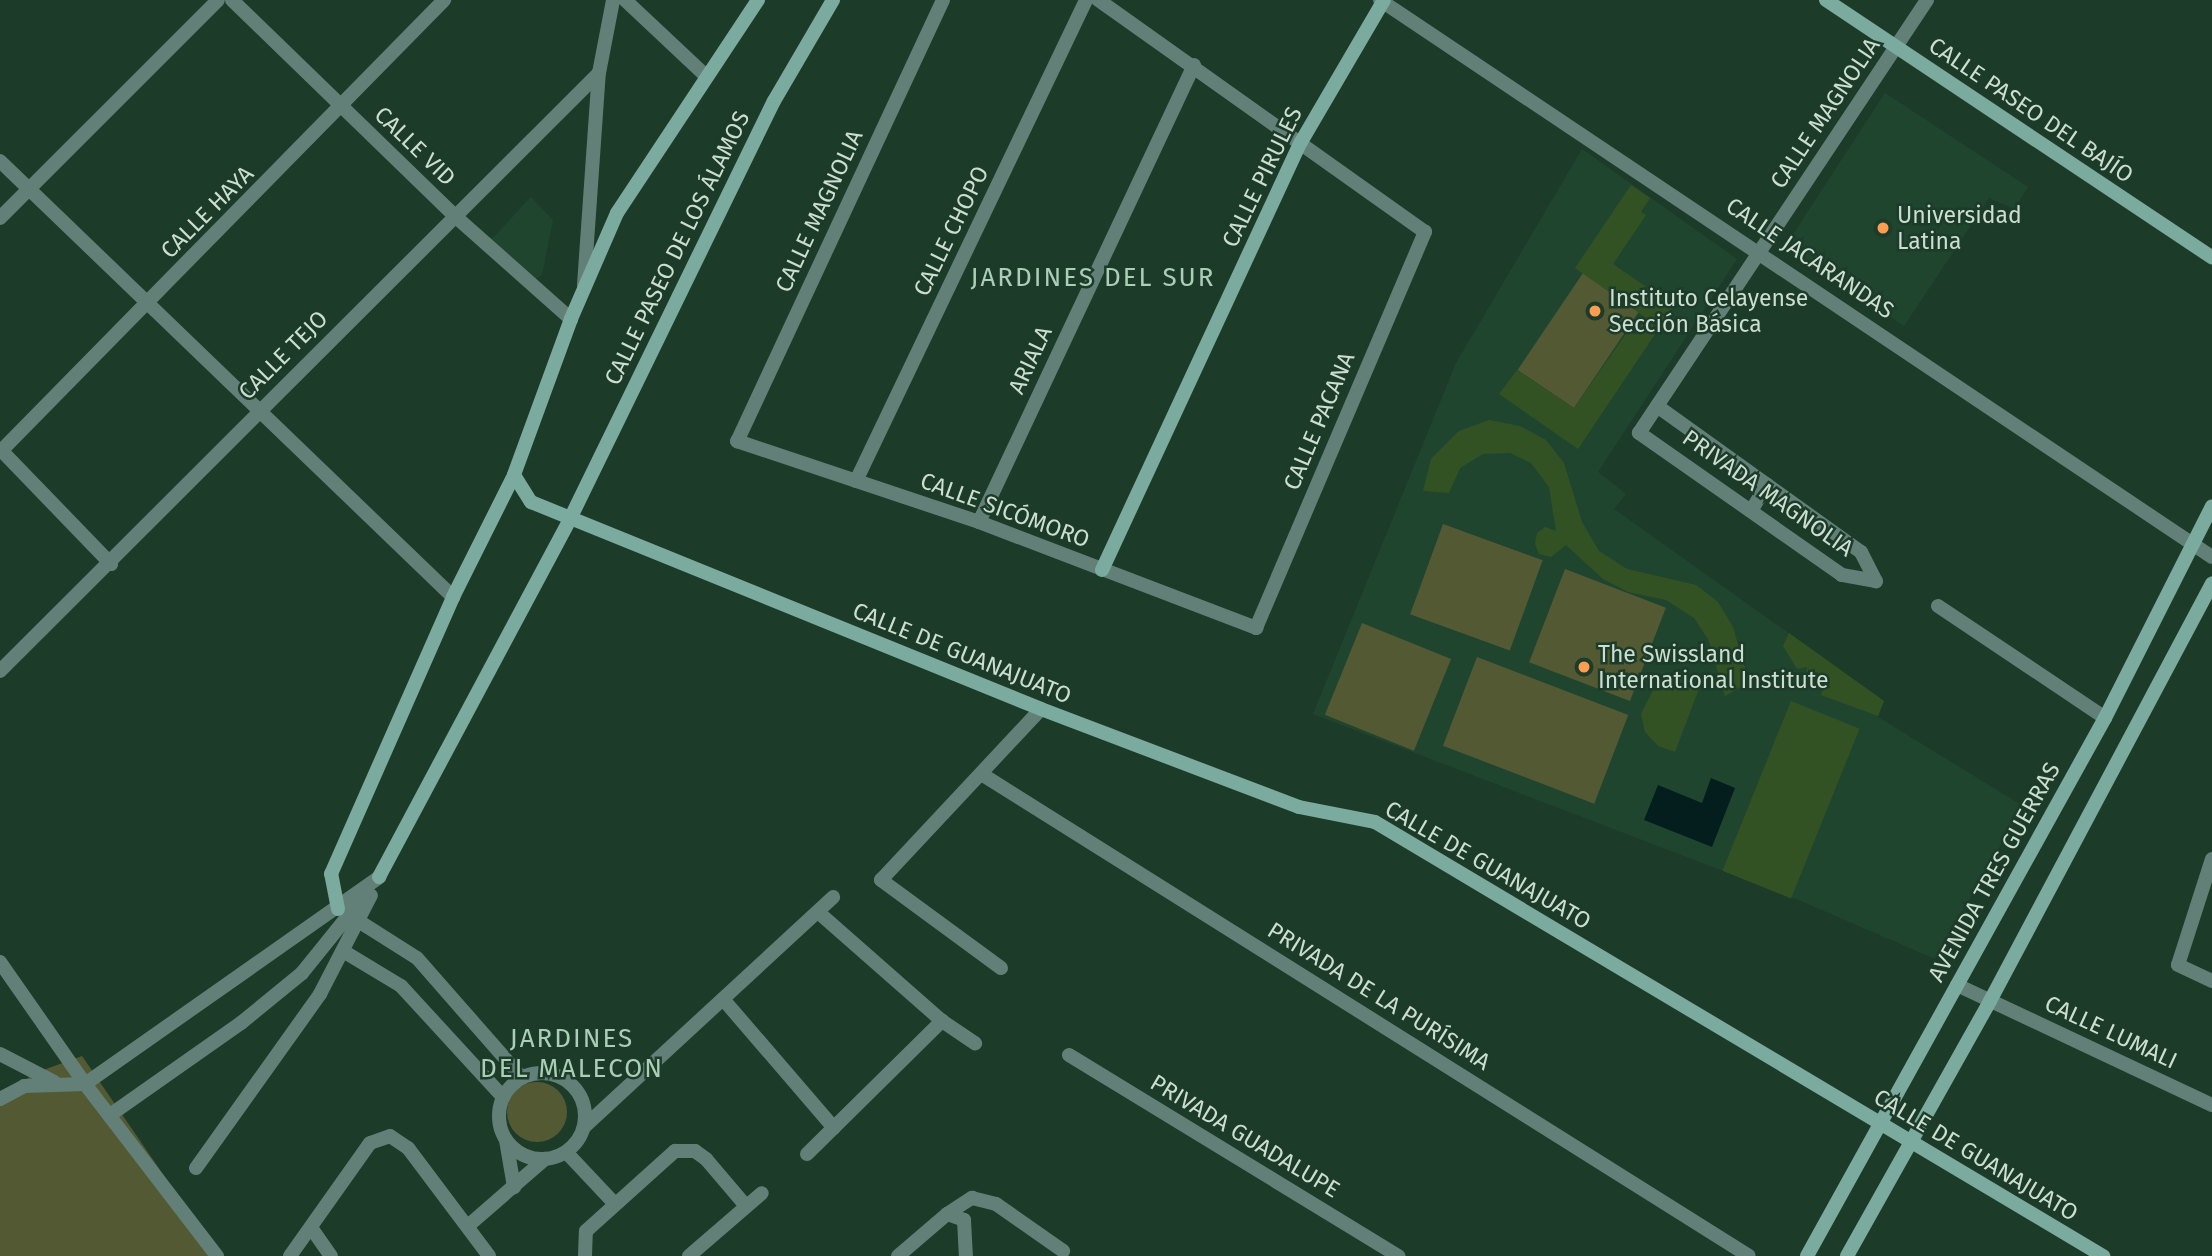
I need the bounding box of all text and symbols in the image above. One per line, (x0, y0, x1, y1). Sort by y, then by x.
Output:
street label: CALLE PASEO DEL BAJÍO (1924, 31, 2138, 189)
street label: CALLE MAGNOLIA (1764, 32, 1886, 194)
street label: CALLE VID (369, 101, 461, 191)
street label: CALLE PIRULES (1216, 102, 1308, 252)
street label: CALLE PASEO DE LOS ÁLAMOS (599, 107, 755, 389)
street label: CALLE MAGNOLIA (769, 126, 869, 296)
street label: CALLE HAYA (155, 160, 259, 264)
street label: CALLE CHOPO (908, 162, 994, 300)
street label: CALLE JACARANDAS (1721, 192, 1899, 324)
place label: Universidad Latina (1897, 201, 2022, 255)
marker: Universidad Latina (1875, 220, 1891, 236)
district label: JARDINES DEL SUR (972, 262, 1214, 294)
place label: Instituto Celayense Sección Básica (1609, 284, 1808, 338)
marker: Instituto Celayense Sección Básica (1587, 303, 1603, 319)
street label: CALLE TEJO (233, 305, 333, 405)
street label: ARIALA (1002, 322, 1058, 398)
street label: CALLE PACANA (1278, 348, 1360, 494)
street label: PRIVADA MAGNOLIA (1677, 424, 1859, 562)
street label: CALLE SICÓMORO (917, 467, 1093, 553)
street label: CALLE DE GUANAJUATO (849, 597, 1075, 709)
place label: The Swissland International Institute (1598, 640, 1828, 694)
marker: The Swissland International Institute (1576, 659, 1592, 675)
street label: AVENIDA TRES GUERRAS (1922, 758, 2066, 986)
street label: CALLE DE GUANAJUATO (1380, 795, 1596, 935)
street label: PRIVADA DE LA PURÍSIMA (1263, 916, 1495, 1076)
street label: CALLE LUMALI (2040, 989, 2182, 1075)
district label: JARDINES DEL MALECON (481, 1023, 663, 1084)
street label: PRIVADA GUADALUPE (1145, 1069, 1345, 1203)
street label: CALLE DE GUANAJUATO (1869, 1083, 2083, 1227)

